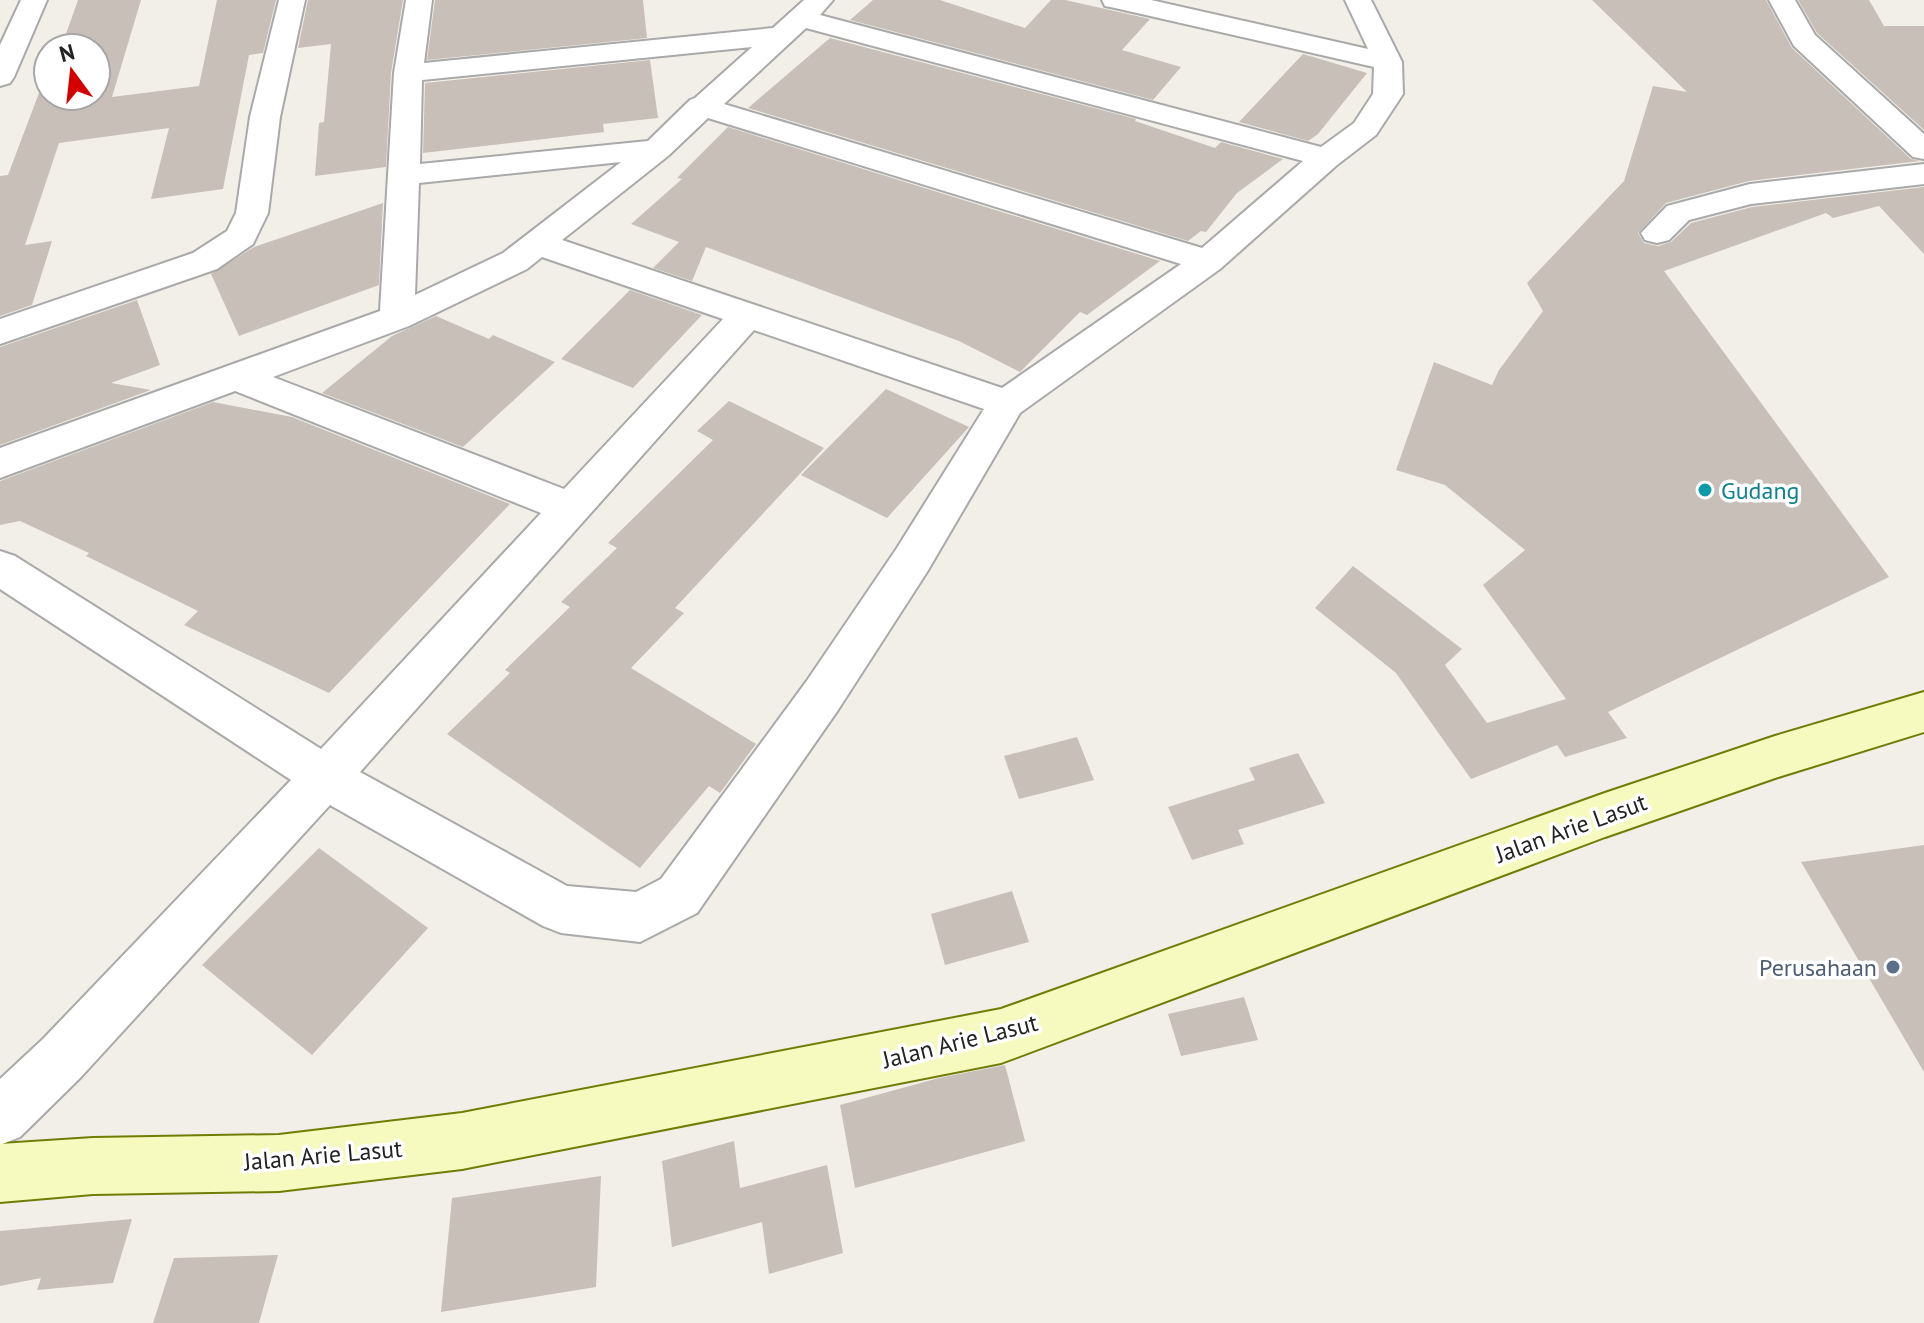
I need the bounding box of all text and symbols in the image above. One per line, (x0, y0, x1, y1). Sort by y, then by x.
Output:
north arrow (32, 32, 112, 112)
text: N (56, 37, 77, 68)
place label: Gudang (1721, 475, 1799, 506)
marker: Gudang (1696, 481, 1714, 499)
street label: Jalan Arie Lasut (1490, 786, 1651, 870)
place label: Perusahaan (1759, 952, 1877, 983)
marker: Perusahaan (1884, 958, 1902, 976)
street label: Jalan Arie Lasut (878, 1007, 1041, 1075)
street label: Jalan Arie Lasut (242, 1133, 403, 1177)

